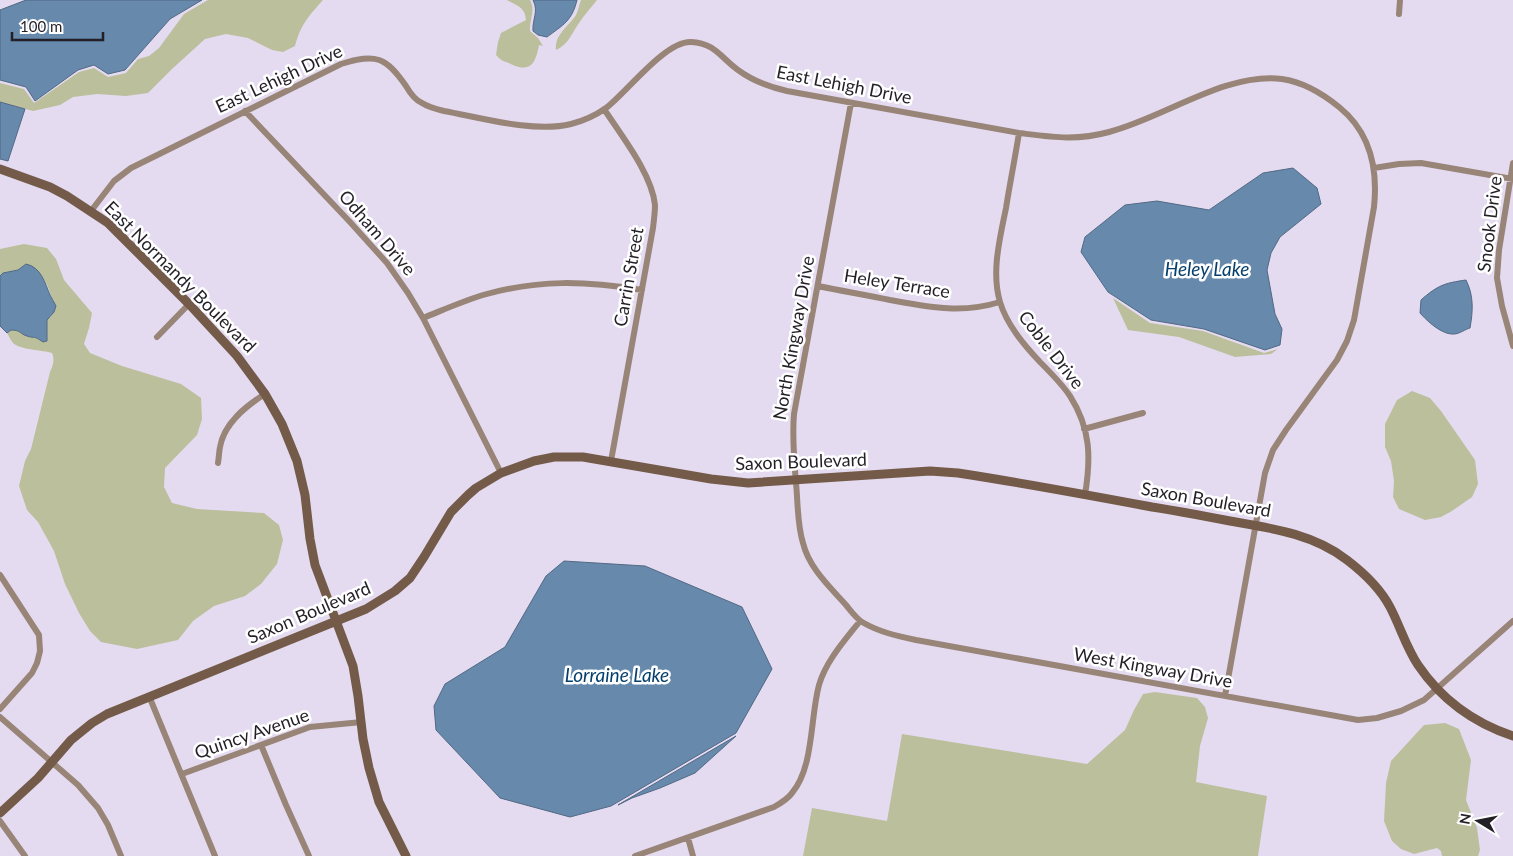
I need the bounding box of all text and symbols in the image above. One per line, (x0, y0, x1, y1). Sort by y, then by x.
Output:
scale bar (12, 10, 104, 42)
text: 100 m (20, 17, 62, 35)
street label: East Lehigh Drive (212, 39, 346, 117)
street label: East Lehigh Drive (775, 60, 914, 108)
street label: Snook Drive (1472, 175, 1506, 273)
street label: Odham Drive (335, 185, 421, 279)
street label: East Normandy Boulevard (100, 196, 261, 357)
street label: Carrin Street (608, 225, 648, 328)
street label: North Kingway Drive (768, 254, 818, 422)
water label: Heley Lake (1165, 257, 1249, 280)
street label: Heley Terrace (843, 264, 952, 302)
street label: Coble Drive (1014, 306, 1089, 393)
street label: Saxon Boulevard (735, 448, 867, 474)
street label: Saxon Boulevard (1139, 477, 1273, 521)
street label: Saxon Boulevard (244, 576, 373, 648)
street label: West Kingway Drive (1072, 642, 1234, 692)
water label: Lorraine Lake (565, 663, 669, 686)
street label: Quincy Avenue (192, 703, 312, 763)
north arrow (1453, 796, 1503, 846)
text: N (1455, 812, 1474, 825)

